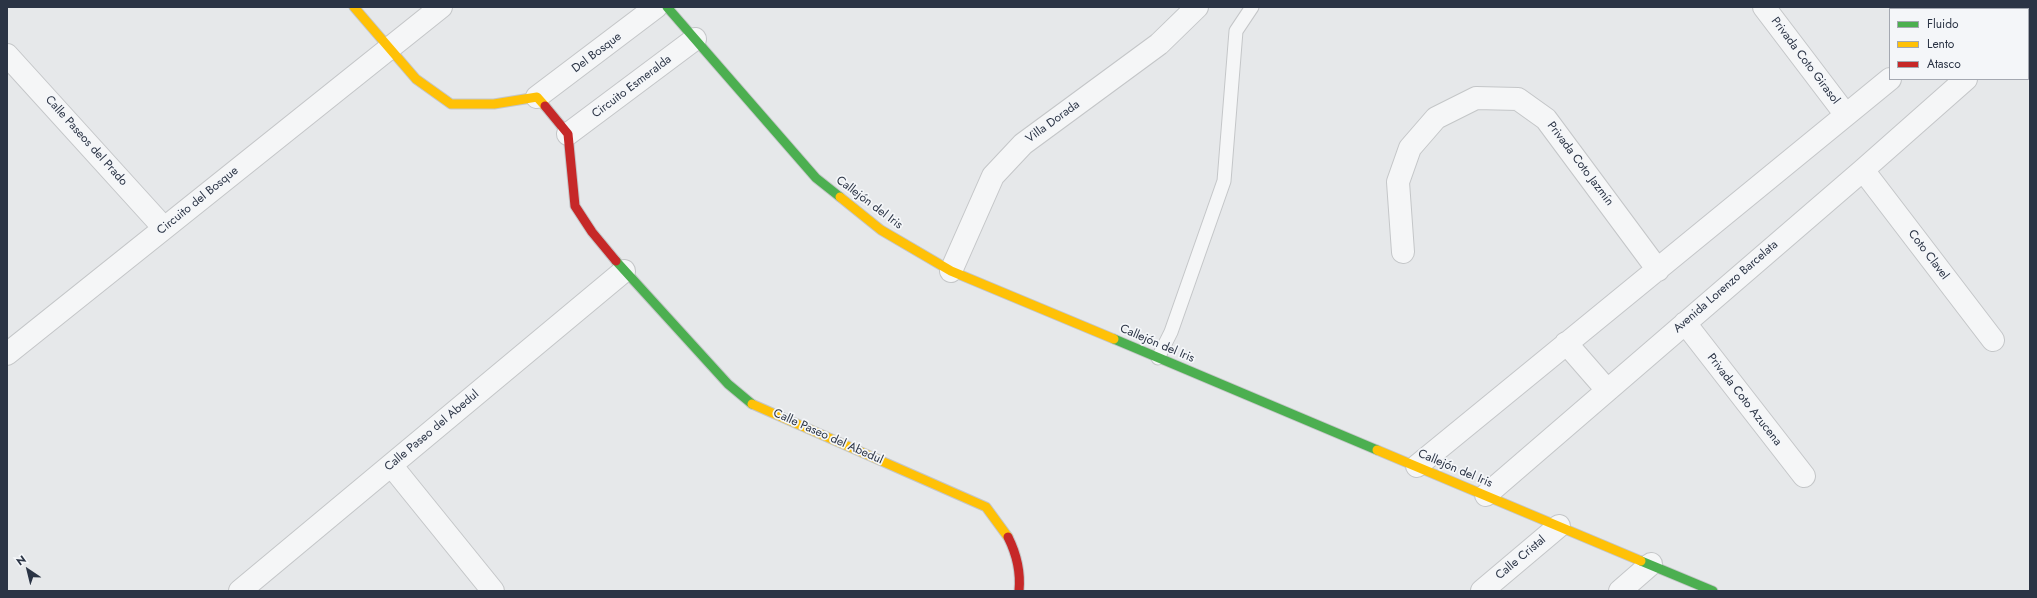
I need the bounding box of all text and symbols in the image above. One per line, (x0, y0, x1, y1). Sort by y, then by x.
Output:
legend (1889, 8, 2029, 80)
street label: Privada Coto Girasol (1768, 15, 1842, 107)
text: Fluido (1927, 15, 1959, 33)
street label: Del Bosque (569, 30, 625, 76)
text: Lento (1927, 35, 1954, 53)
street label: Circuito Esmeralda (589, 52, 675, 122)
text: Atasco (1927, 55, 1961, 73)
street label: Calle Paseos del Prado (42, 93, 130, 189)
street label: Villa Dorada (1023, 98, 1083, 146)
street label: Privada Coto Jazmín (1544, 119, 1616, 209)
street label: Circuito del Bosque (155, 164, 241, 238)
street label: Callejón del Iris (833, 173, 905, 233)
street label: Coto Clavel (1905, 227, 1951, 283)
street label: Avenida Lorenzo Barcelata (1671, 238, 1781, 336)
street label: Callejón del Iris (1118, 322, 1196, 366)
street label: Privada Coto Azucena (1704, 351, 1784, 449)
street label: Calle Paseo del Abedul (382, 387, 482, 475)
street label: Calle Paseo del Abedul (771, 406, 885, 468)
street label: Callejón del Iris (1416, 447, 1494, 491)
street label: Calle Cristal (1493, 533, 1549, 583)
north arrow (8, 550, 48, 590)
text: N (13, 551, 29, 569)

